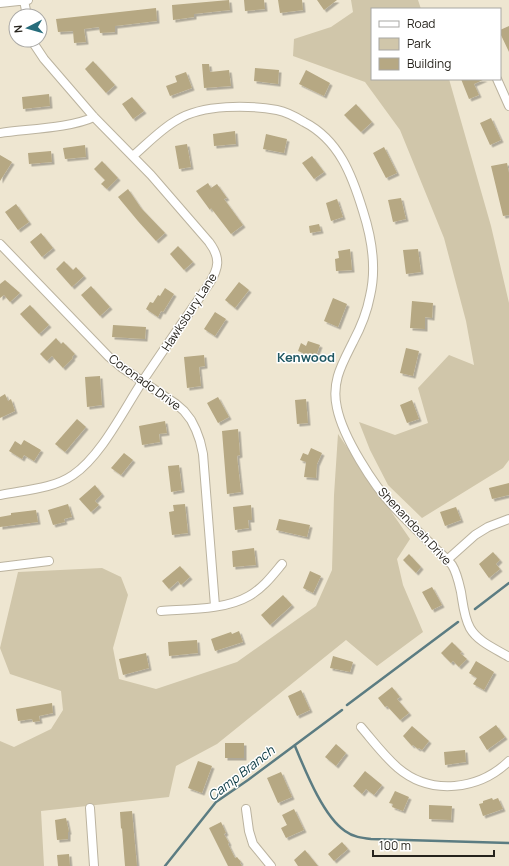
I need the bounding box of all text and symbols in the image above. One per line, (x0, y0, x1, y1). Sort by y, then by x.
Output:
north arrow (8, 8, 48, 48)
legend (371, 8, 501, 80)
text: Road (407, 15, 435, 32)
text: N (10, 24, 25, 34)
text: Park (407, 35, 432, 52)
text: Building (407, 55, 451, 72)
street label: Hawksbury Lane (157, 270, 221, 354)
district label: Kenwood (277, 348, 335, 366)
street label: Coronado Drive (105, 350, 185, 414)
street label: Shenandoah Drive (374, 483, 456, 569)
water label: Camp Branch (204, 740, 279, 805)
scale bar (373, 832, 494, 858)
text: 100 m (379, 837, 411, 854)

